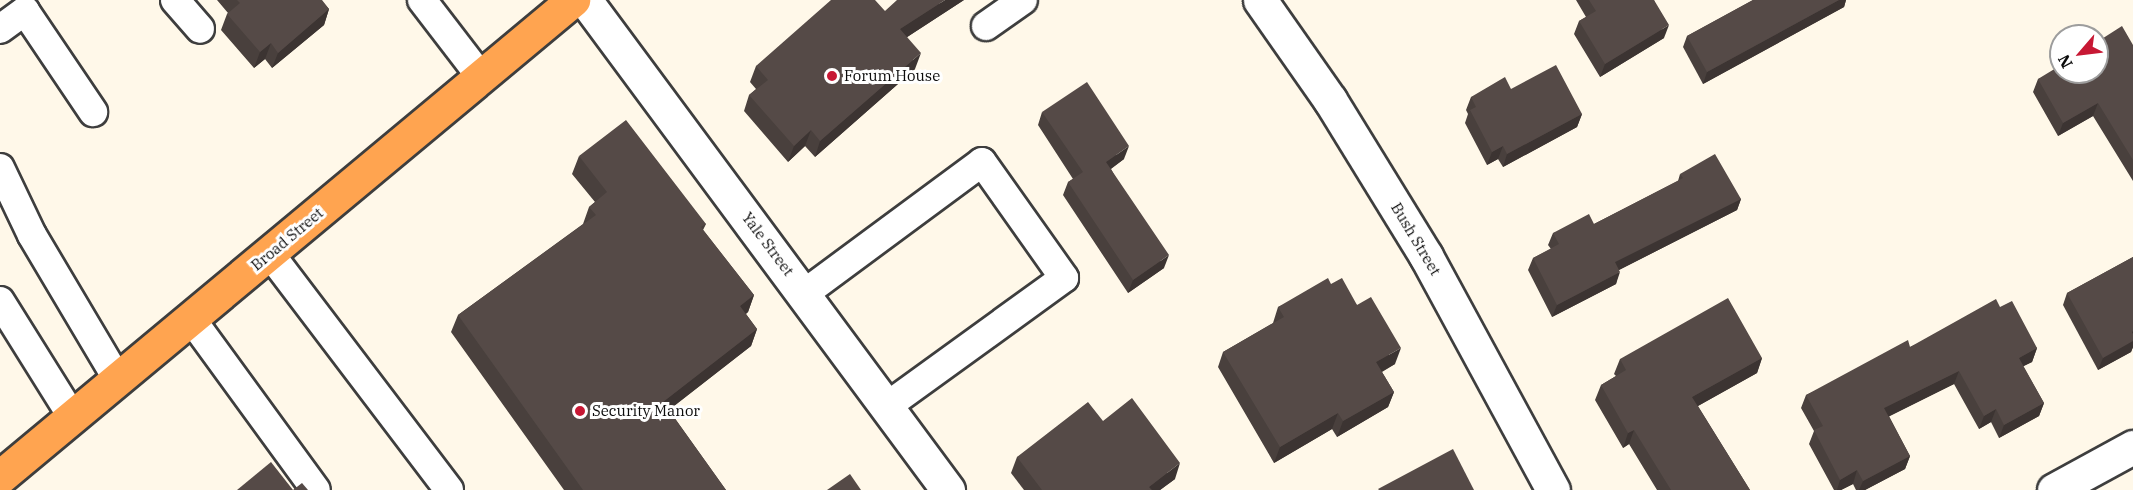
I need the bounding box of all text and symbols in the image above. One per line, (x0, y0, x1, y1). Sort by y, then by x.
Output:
north arrow (2049, 24, 2109, 84)
text: N (2053, 51, 2077, 72)
place label: Forum House (844, 67, 940, 85)
marker: Forum House (825, 69, 839, 83)
street label: Bush Street (1387, 199, 1445, 279)
street label: Broad Street (247, 204, 327, 274)
street label: Yale Street (738, 209, 798, 279)
place label: Security Manor (592, 402, 700, 420)
marker: Security Manor (573, 404, 587, 418)

